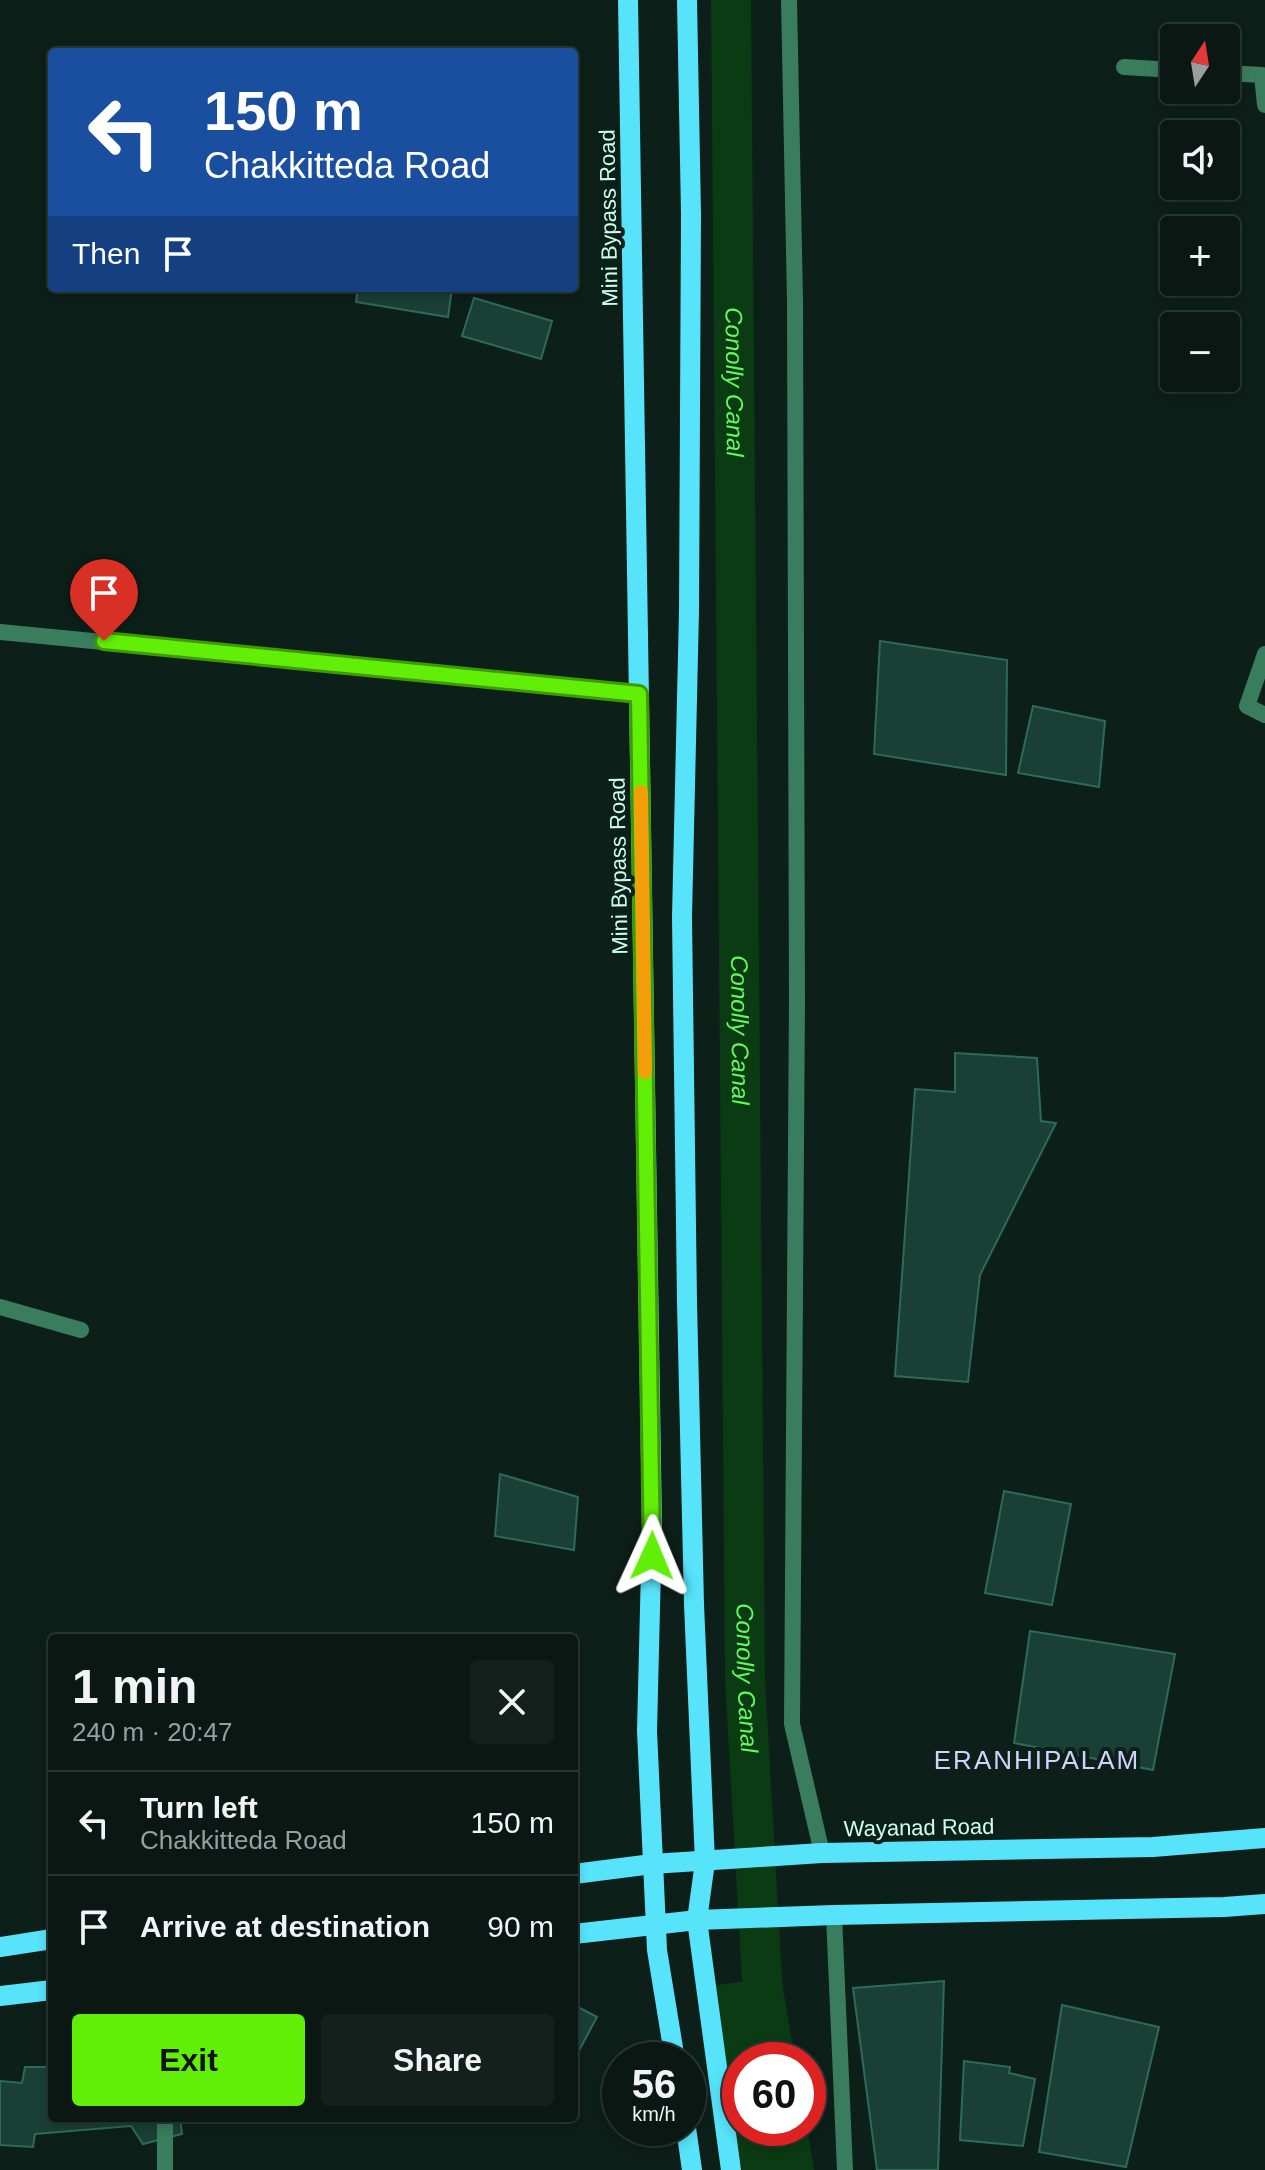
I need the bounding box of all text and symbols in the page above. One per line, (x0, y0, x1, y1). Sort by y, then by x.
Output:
north arrow (1160, 24, 1240, 104)
map controls (1160, 24, 1240, 392)
text: 150 m (204, 79, 363, 142)
icon: left (72, 80, 176, 184)
button: sound (1160, 120, 1240, 200)
street label: Mini Bypass Road (594, 129, 623, 307)
text: Chakkitteda Road (204, 145, 490, 186)
button: + (1160, 216, 1240, 296)
icon: arrive (156, 232, 200, 276)
text: Then (72, 237, 140, 270)
water label: Conolly Canal (721, 307, 749, 458)
button: − (1160, 312, 1240, 392)
pin (70, 559, 138, 641)
icon: arrive (82, 571, 126, 615)
street label: Mini Bypass Road (604, 777, 633, 955)
water label: Conolly Canal (726, 955, 754, 1105)
position arrow (610, 1514, 694, 1598)
water label: Conolly Canal (731, 1603, 763, 1754)
text: 1 min (72, 1660, 197, 1713)
button: close (470, 1660, 554, 1744)
text: 240 m · 20:47 (72, 1717, 232, 1747)
district label: ERANHIPALAM (934, 1745, 1140, 1775)
text: Turn left (140, 1791, 258, 1824)
icon: left (72, 1801, 116, 1845)
text: 150 m (471, 1806, 554, 1839)
street label: Wayanad Road (843, 1814, 995, 1841)
text: Chakkitteda Road (140, 1825, 347, 1855)
icon: arrive (72, 1905, 116, 1949)
text: Arrive at destination (140, 1910, 430, 1943)
text: 90 m (487, 1910, 554, 1943)
button: Exit (72, 2014, 305, 2106)
button: Share (321, 2014, 554, 2106)
speed limit sign: 60 (722, 2042, 826, 2146)
text: 56 (632, 2062, 676, 2106)
text: km/h (632, 2103, 676, 2125)

